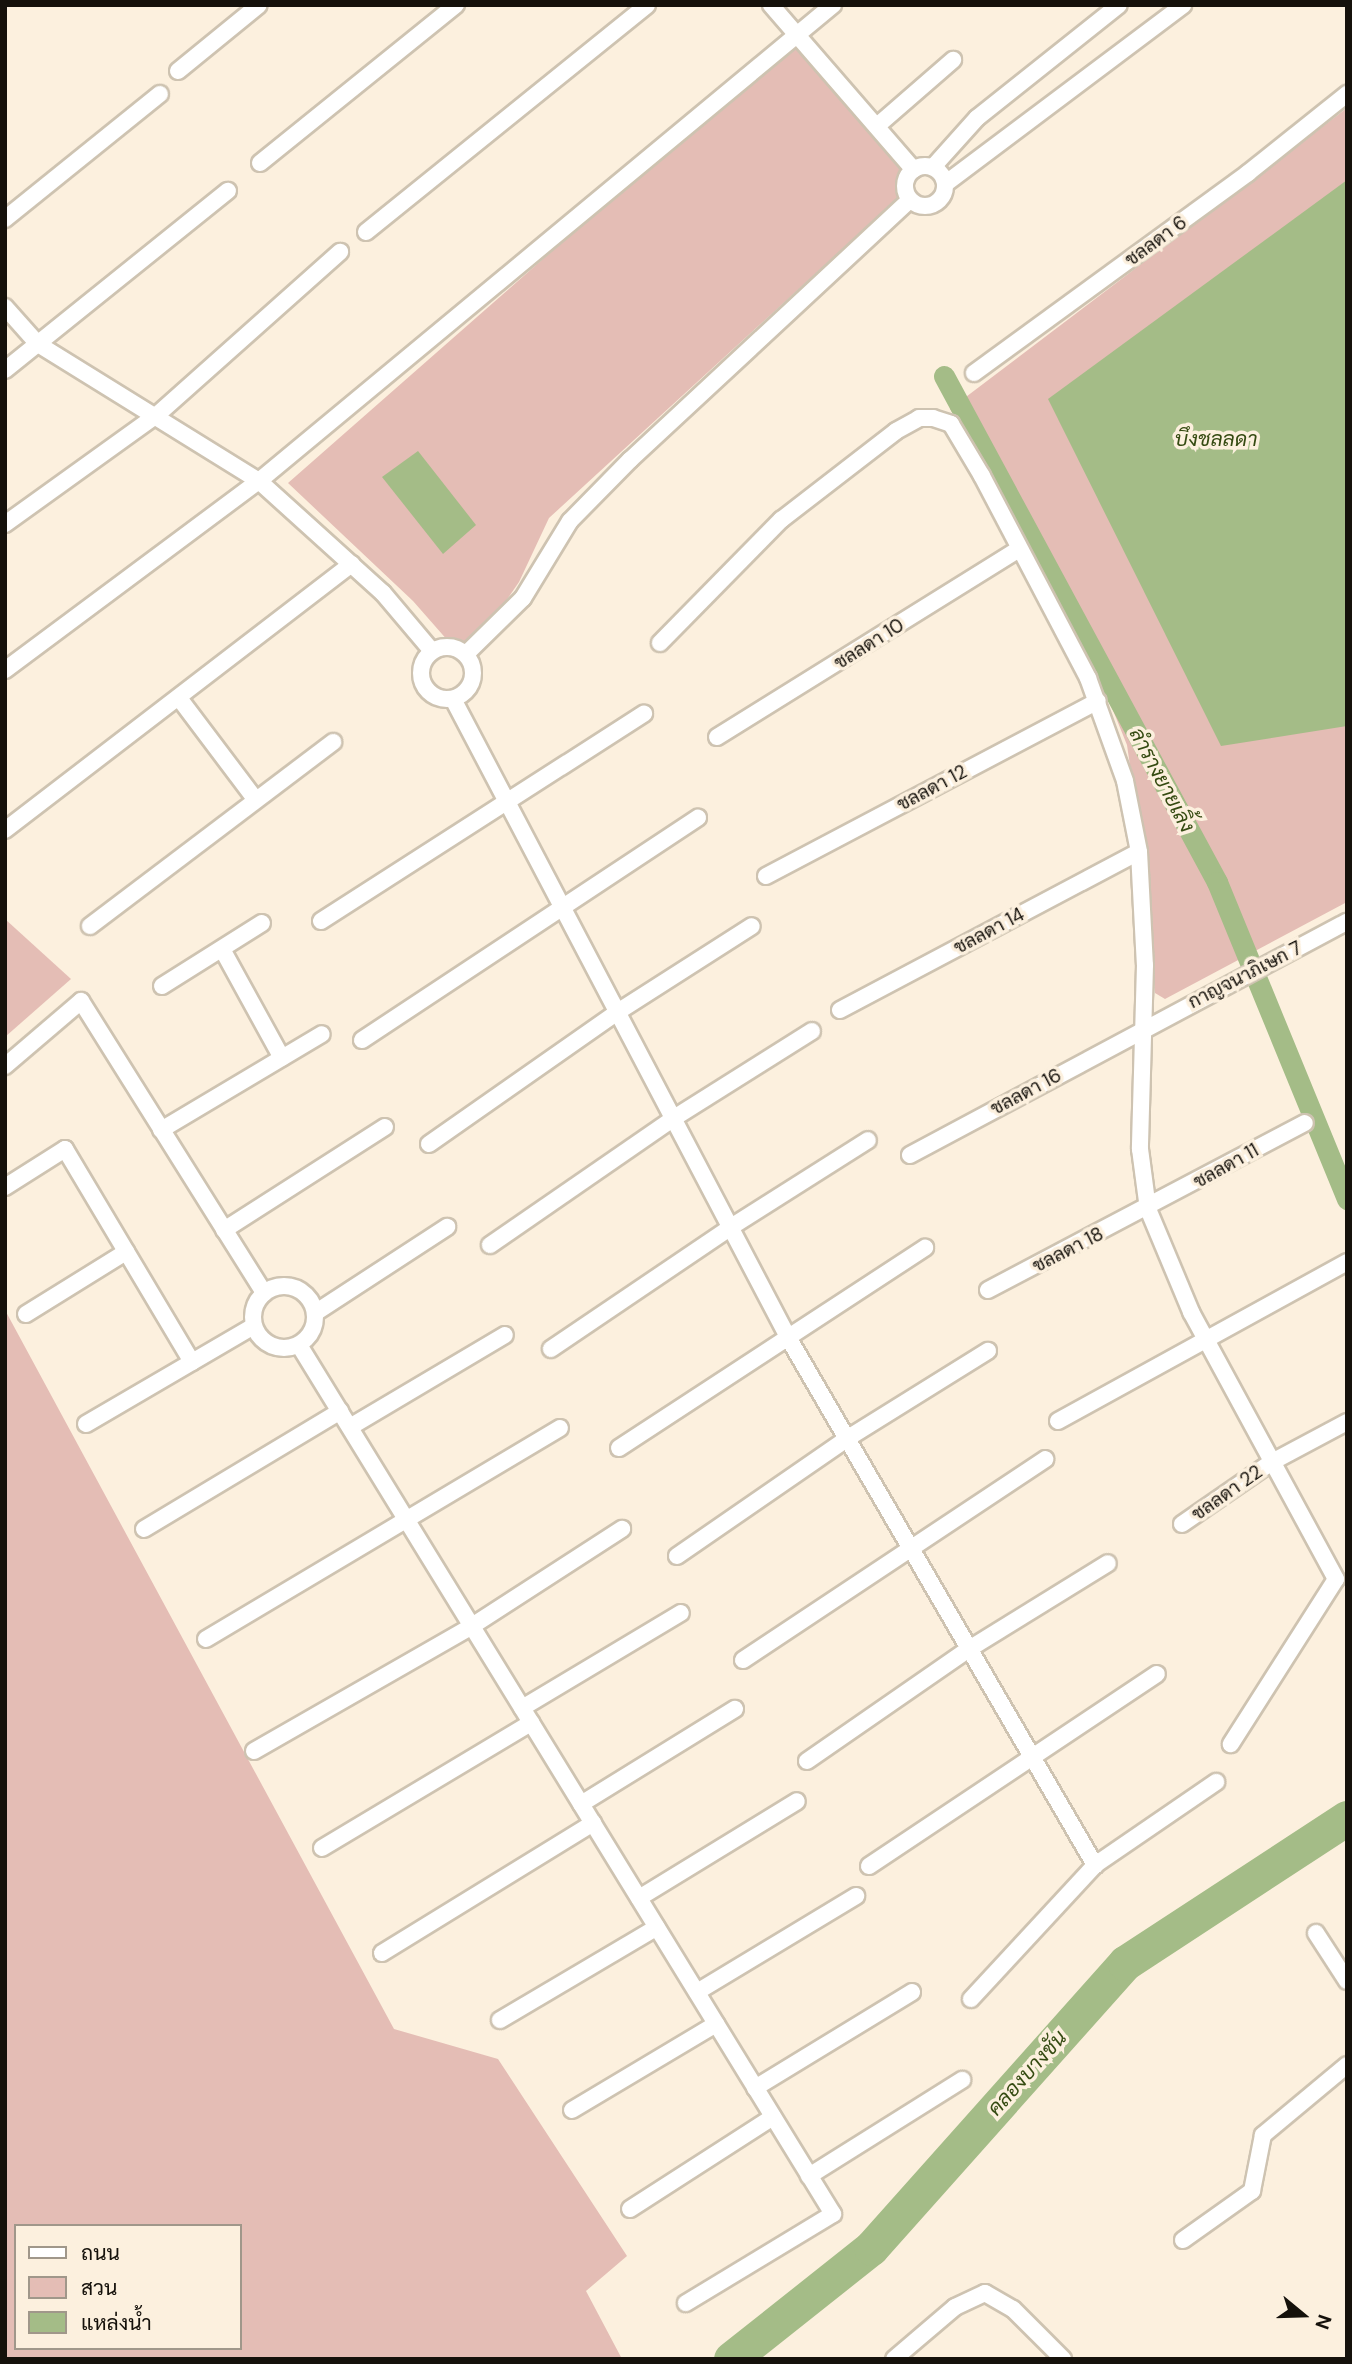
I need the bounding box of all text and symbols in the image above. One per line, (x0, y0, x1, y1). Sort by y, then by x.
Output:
street label: ชลลดา 6 (1121, 211, 1191, 271)
water label: บึงชลลดา (1175, 426, 1257, 452)
street label: ชลลดา 10 (830, 614, 908, 674)
water label: ลำรางยายเลิ้ง (1124, 723, 1200, 837)
street label: ชลลดา 12 (893, 760, 971, 816)
street label: ชลลดา 14 (950, 903, 1028, 959)
street label: กาญจนาภิเษก 7 (1184, 937, 1306, 1013)
street label: ชลลดา 16 (987, 1064, 1065, 1120)
street label: ชลลดา 11 (1189, 1139, 1263, 1193)
street label: ชลลดา 18 (1029, 1222, 1107, 1278)
street label: ชลลดา 22 (1187, 1460, 1267, 1526)
water label: คลองบางชัน (982, 2025, 1072, 2121)
legend (14, 2224, 242, 2350)
text: ถนน (81, 2239, 120, 2267)
text: สวน (81, 2274, 117, 2302)
north arrow (1268, 2280, 1338, 2350)
text: แหล่งน้ำ (81, 2309, 152, 2337)
text: N (1309, 2311, 1337, 2333)

